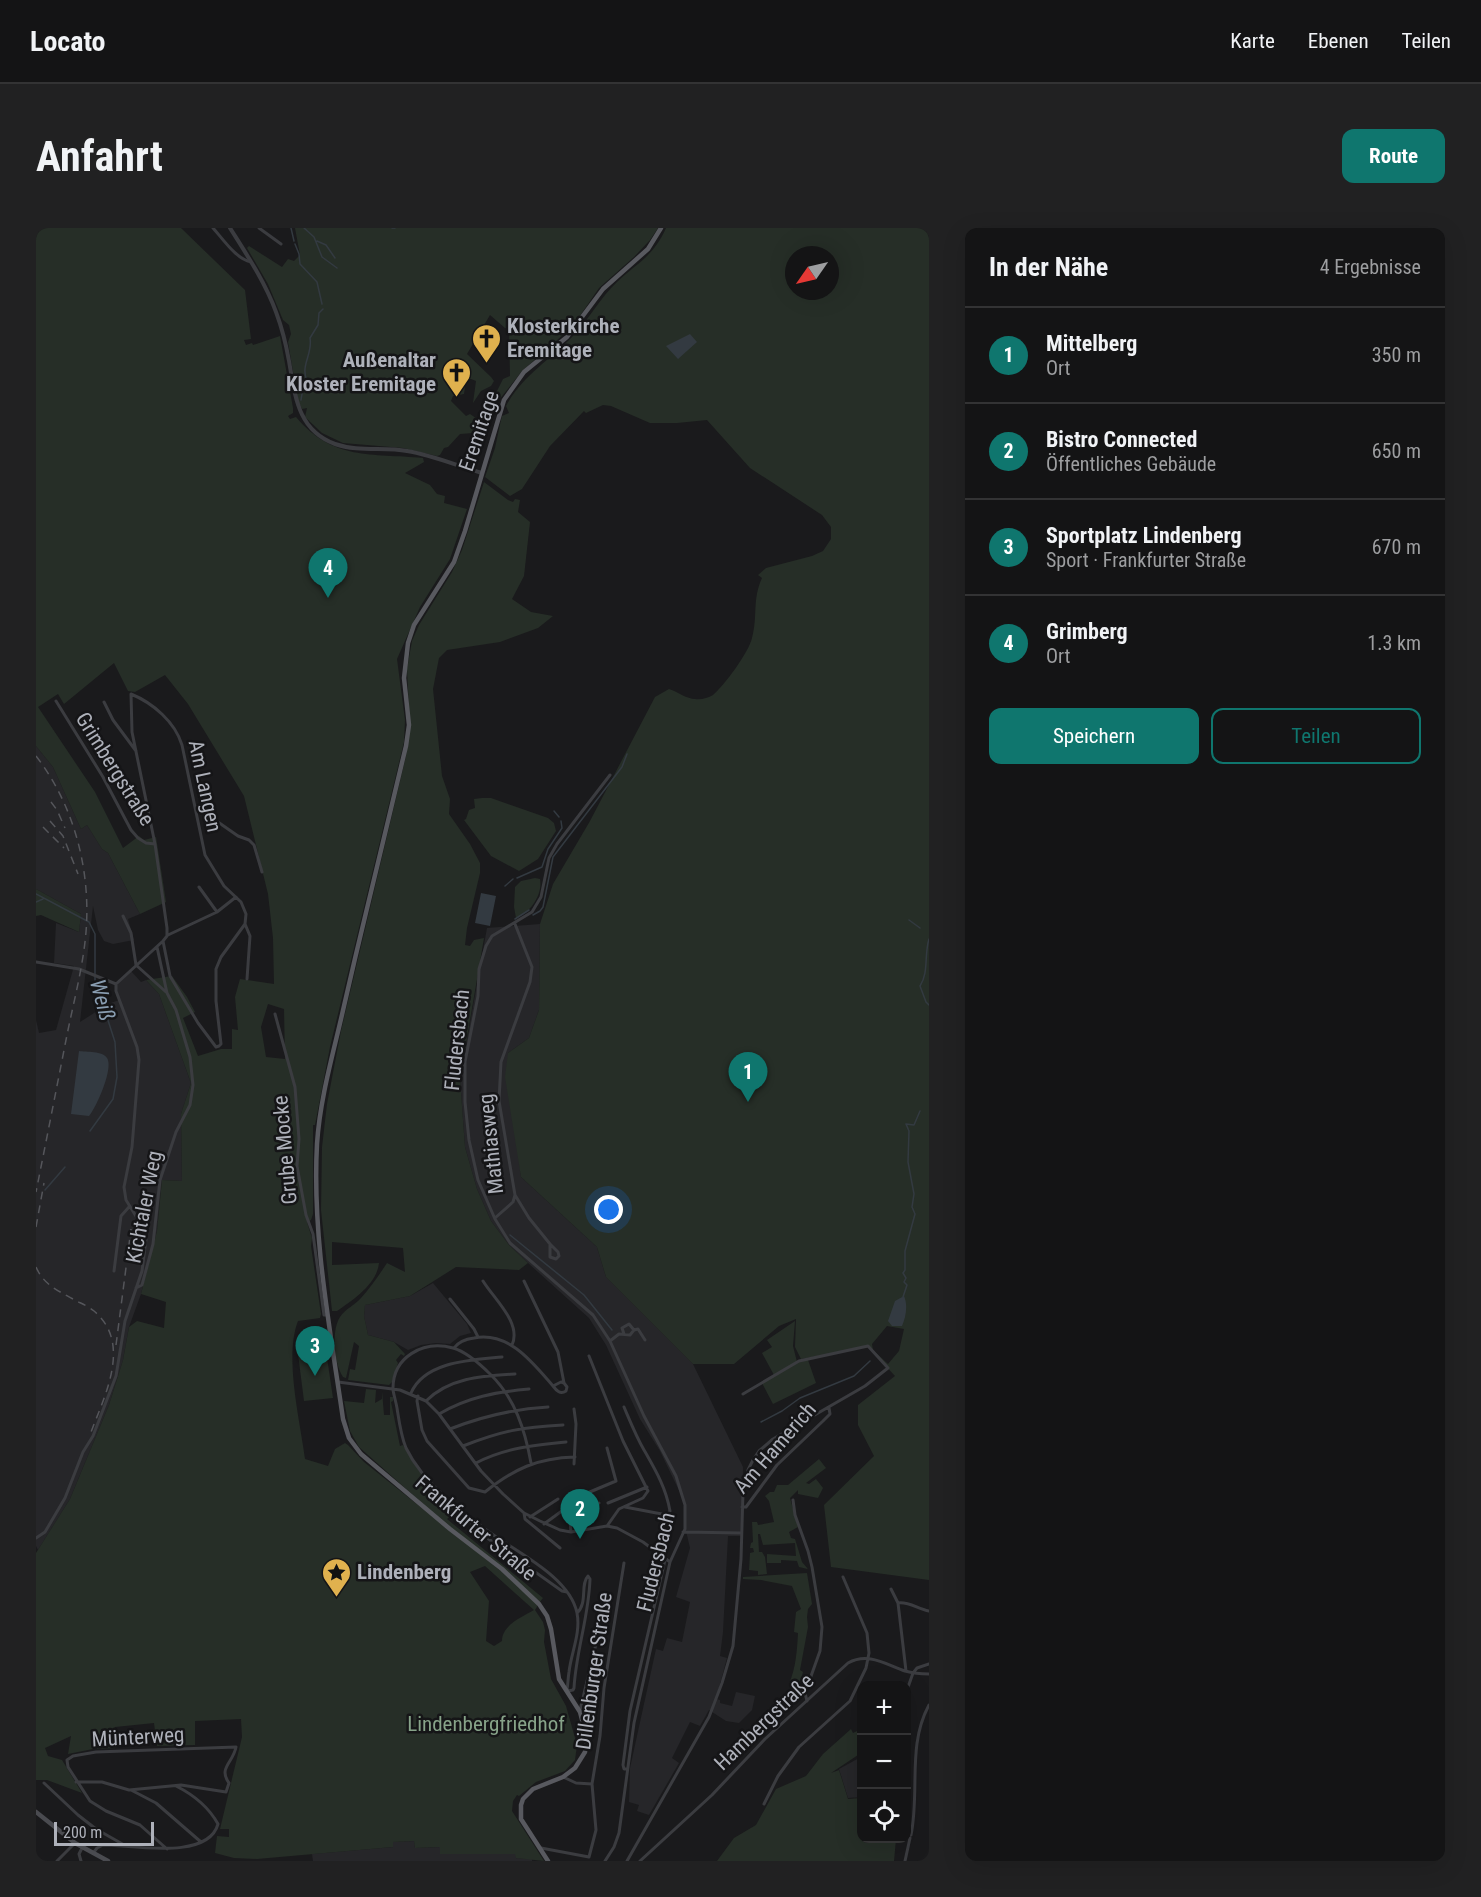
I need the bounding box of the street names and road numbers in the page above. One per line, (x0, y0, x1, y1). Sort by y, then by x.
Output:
street label: Eremitage (454, 387, 504, 474)
street label: Grimbergstraße (71, 708, 159, 830)
street label: Am Langen (184, 738, 226, 834)
street label: Fludersbach (440, 988, 474, 1092)
street label: Mathiasweg (474, 1093, 508, 1195)
street label: Grube Mocke (268, 1094, 302, 1205)
street label: Kichtaler Weg (121, 1149, 167, 1265)
street label: Am Hamerich (729, 1398, 821, 1498)
street label: Frankfurter Straße (411, 1470, 541, 1586)
street label: Fludersbach (632, 1510, 680, 1614)
street label: Dillenburger Straße (571, 1591, 617, 1751)
street label: Hambergstraße (710, 1669, 819, 1775)
street label: Münterweg (91, 1723, 185, 1751)

